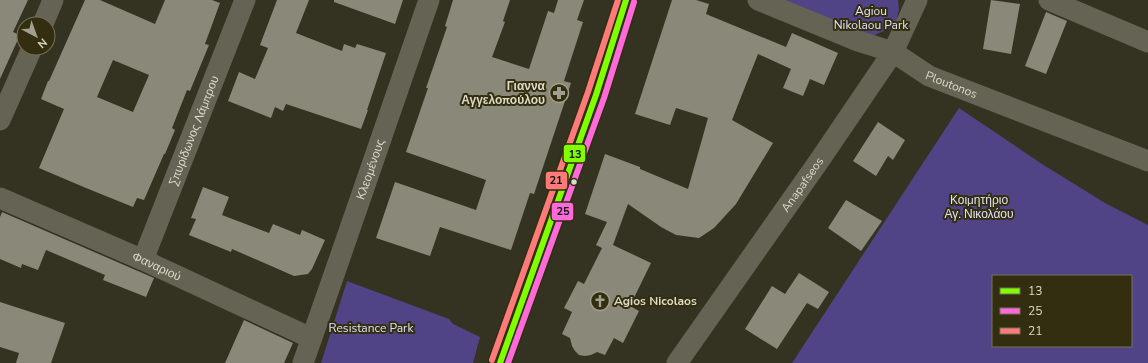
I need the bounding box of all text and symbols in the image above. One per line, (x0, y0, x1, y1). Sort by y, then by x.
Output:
park label: Agiou Nikolaou Park (834, 3, 909, 33)
north arrow (16, 16, 56, 56)
text: N (34, 35, 50, 52)
street label: Ploutonos (923, 67, 980, 102)
street label: Σπυρίδωνος Λάμπρου (165, 73, 223, 188)
place label: Γιαννα Αγγελοπούλου (461, 78, 546, 108)
pharmacy icon: Γιαννα Αγγελοπούλου (548, 82, 570, 104)
street label: Κλεομένους (353, 137, 388, 202)
line badge: 13 (563, 144, 586, 163)
text: 13 (568, 147, 582, 162)
street label: Anapafseos (777, 154, 827, 215)
line badge: 21 (545, 171, 568, 190)
text: 21 (549, 173, 563, 188)
unlabelled marker (569, 177, 579, 187)
park label: Κοιμητήριο Αγ. Νικολάου (944, 192, 1014, 222)
line badge: 25 (551, 202, 574, 221)
text: 25 (556, 204, 570, 219)
street label: Φαναριού (130, 248, 184, 285)
legend (992, 275, 1132, 347)
text: 13 (1028, 283, 1042, 299)
church icon: Agios Nicolaos (589, 290, 611, 312)
place label: Agios Nicolaos (614, 293, 697, 309)
text: 25 (1028, 303, 1042, 319)
park label: Resistance Park (329, 320, 414, 336)
text: 21 (1028, 323, 1042, 339)

